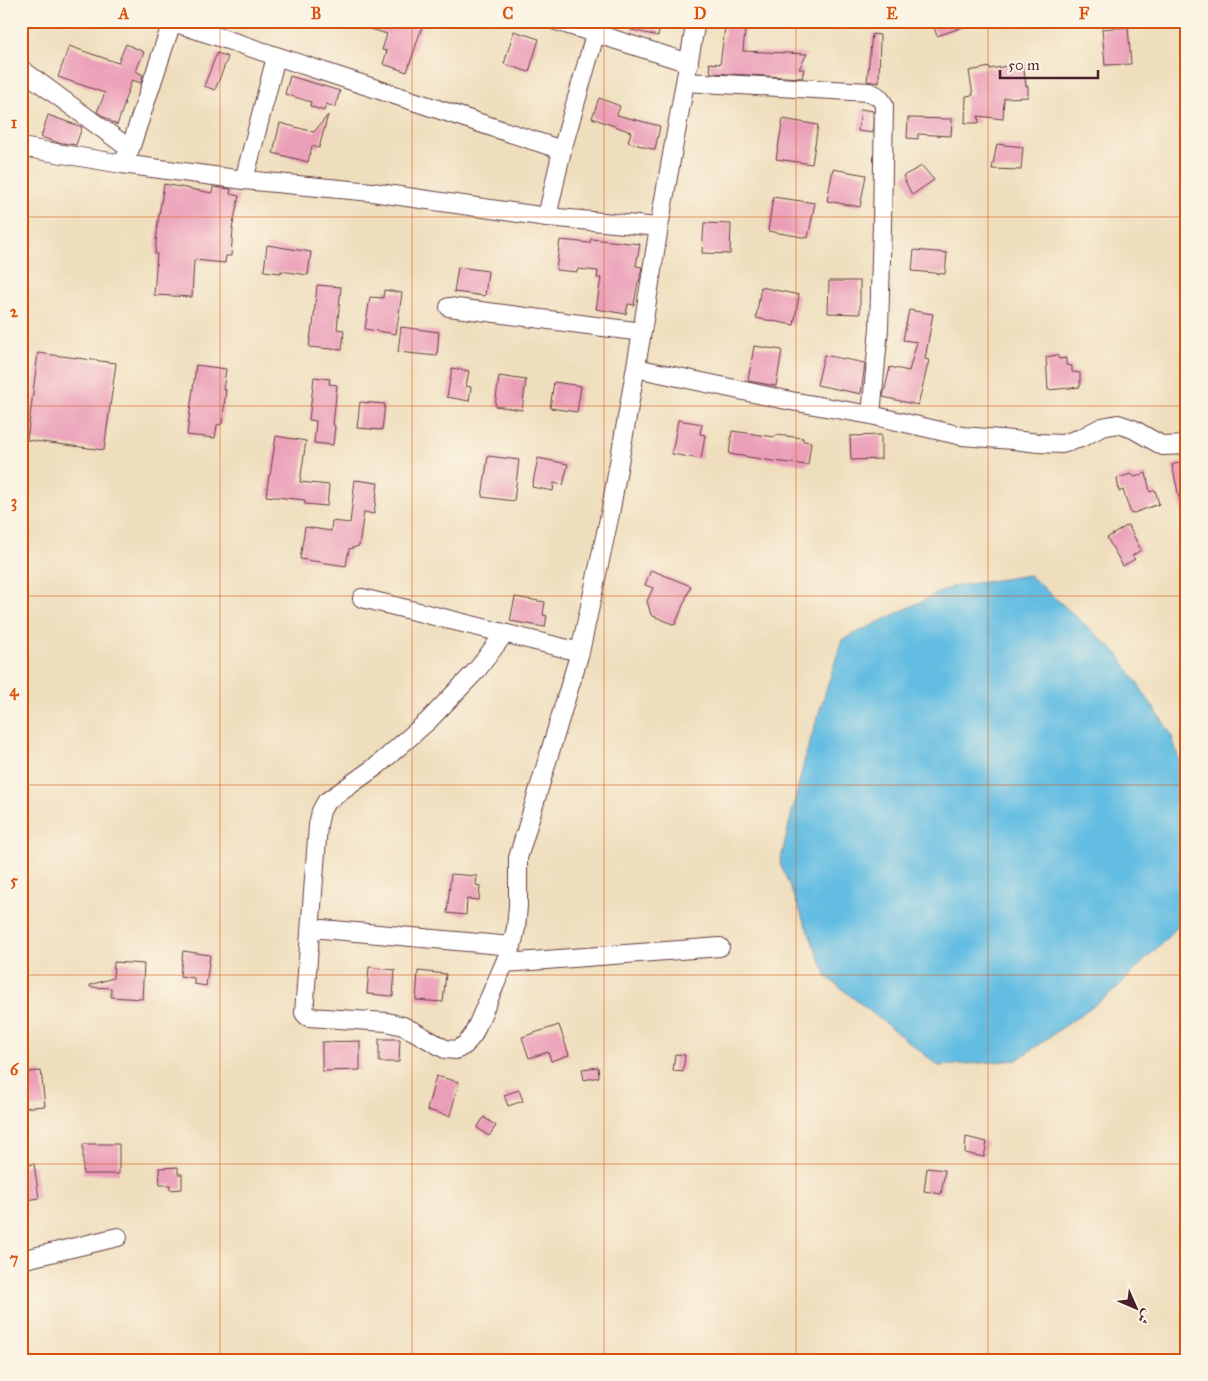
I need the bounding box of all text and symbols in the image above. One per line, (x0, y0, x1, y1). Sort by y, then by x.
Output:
text: A (118, 4, 130, 23)
text: B (311, 4, 321, 23)
text: C (503, 4, 514, 23)
text: D (694, 4, 707, 23)
text: E (886, 4, 898, 23)
text: F (1079, 4, 1090, 23)
scale bar (1000, 48, 1098, 80)
text: 50 m (1008, 56, 1040, 74)
text: 1 (11, 113, 18, 132)
text: 2 (10, 302, 19, 321)
text: 3 (11, 492, 17, 512)
text: 4 (10, 681, 20, 701)
text: 5 (10, 871, 18, 890)
text: 6 (10, 1060, 19, 1079)
text: 7 (10, 1249, 19, 1268)
north arrow (1110, 1284, 1160, 1334)
text: ش (1134, 1306, 1156, 1328)

